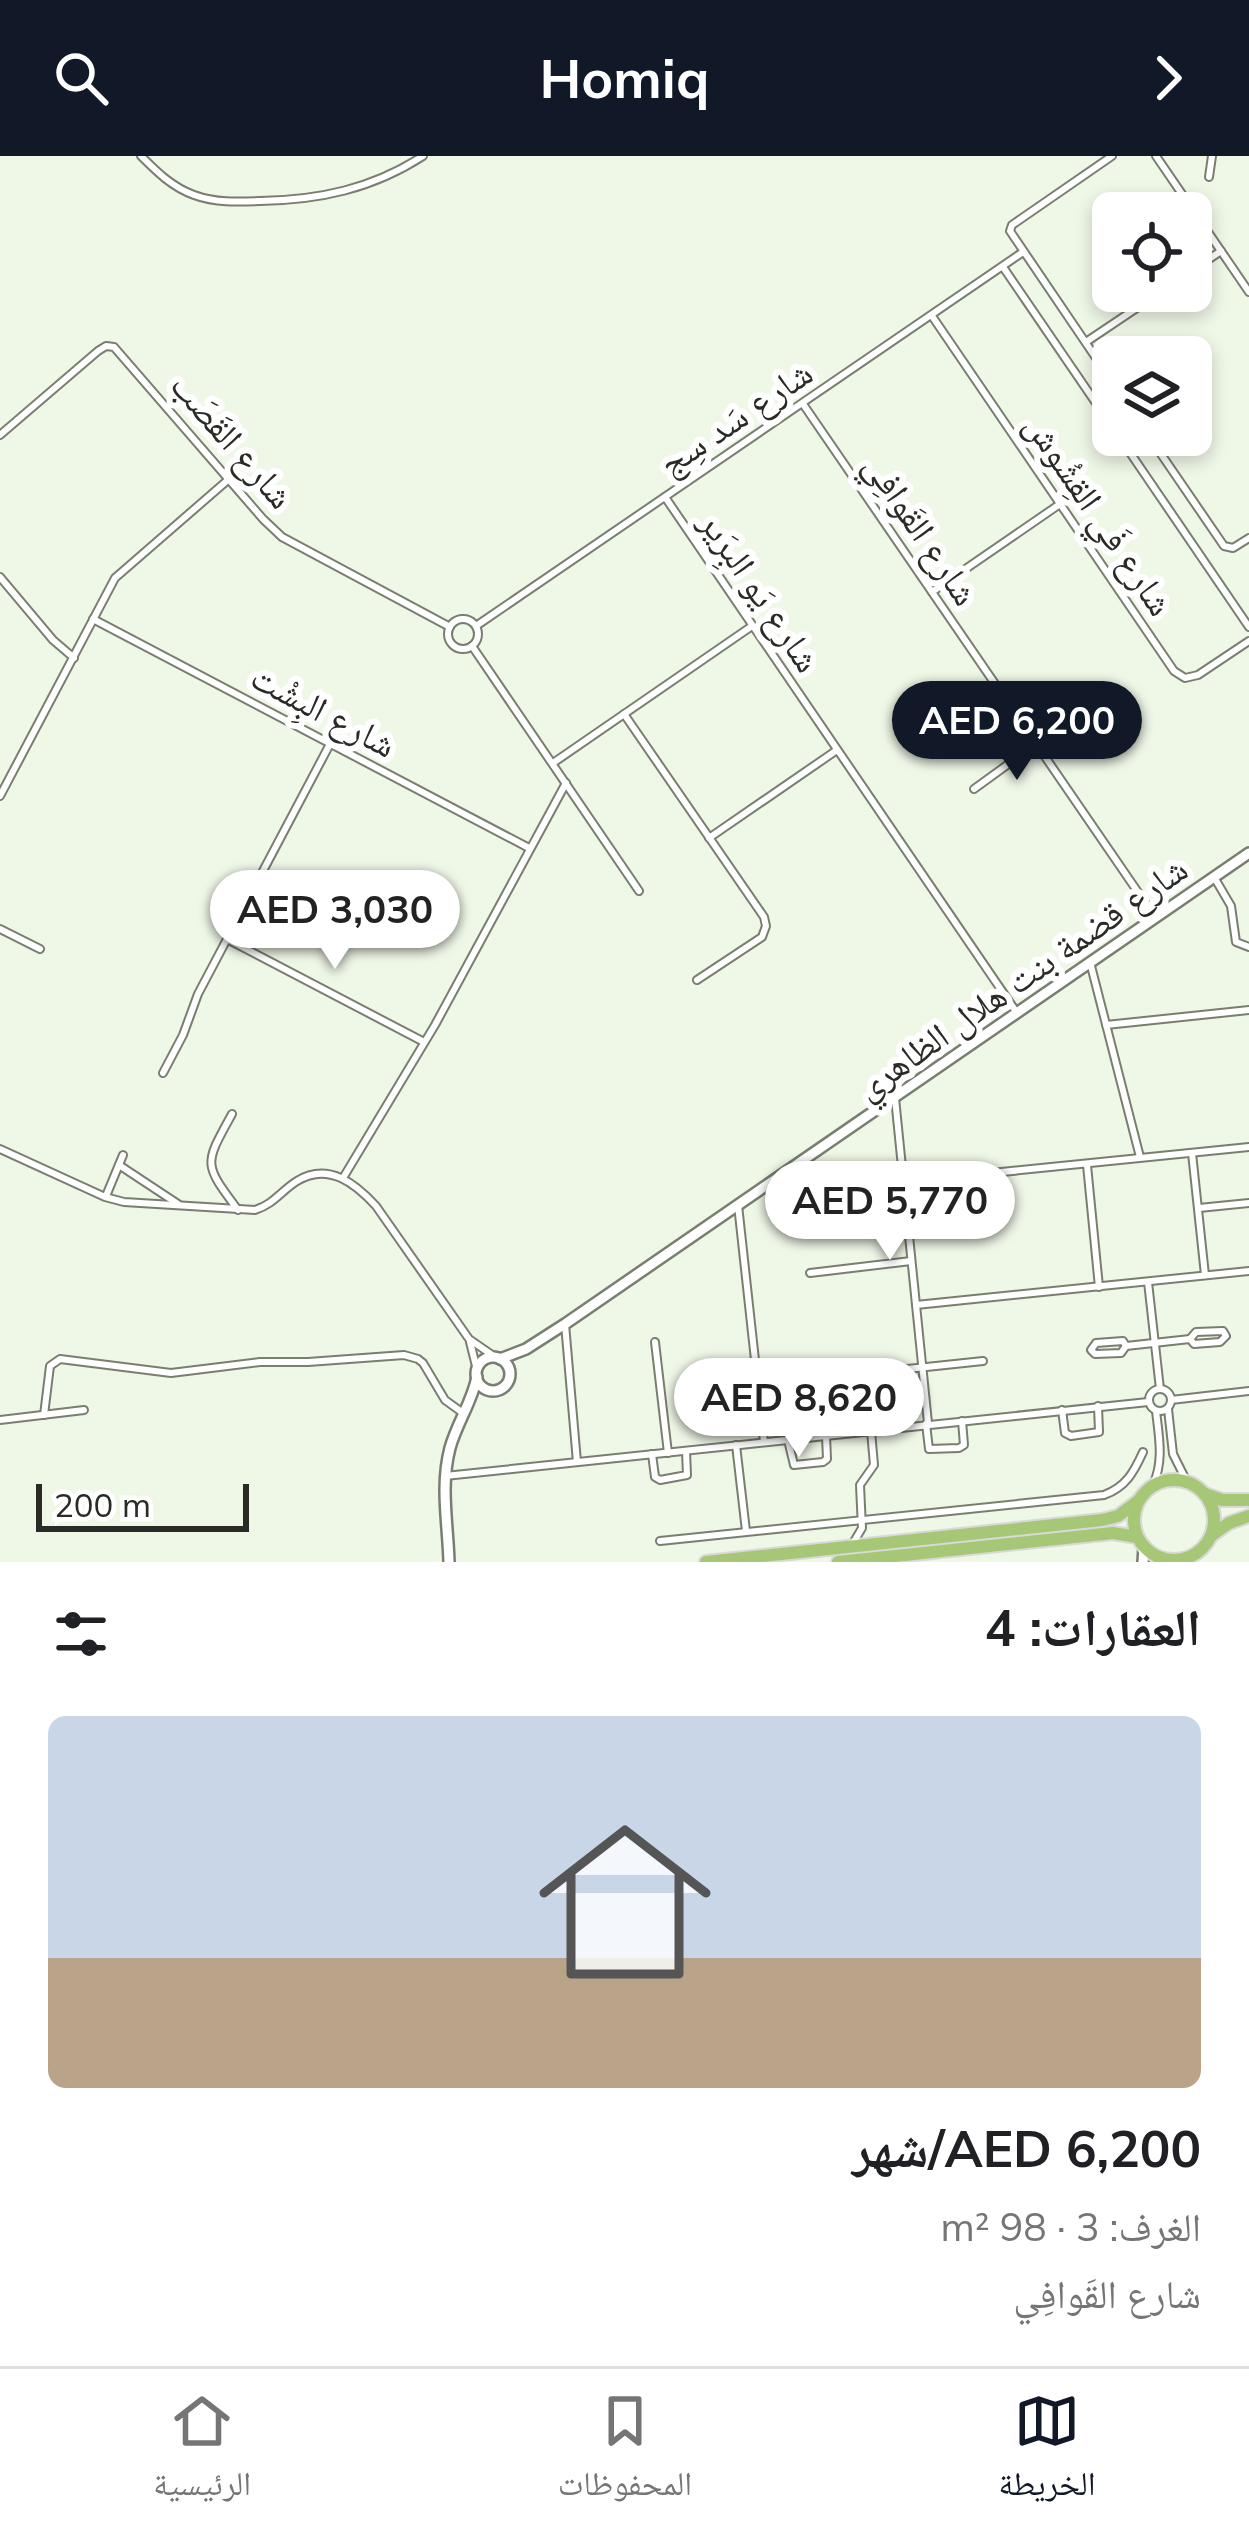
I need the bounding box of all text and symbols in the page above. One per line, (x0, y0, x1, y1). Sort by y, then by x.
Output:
text: Homiq (540, 44, 709, 112)
icon: search (48, 45, 114, 111)
icon: forward (1135, 45, 1201, 111)
map controls (1092, 192, 1212, 456)
button: locate (1092, 192, 1212, 312)
button: layers (1092, 336, 1212, 456)
street label: شارع سَد سِج (650, 349, 821, 486)
street label: شارع القَصَب (161, 363, 304, 518)
street label: شارع فَي القِشُوش (1010, 404, 1184, 628)
street label: شارع القَوافِي (849, 445, 989, 617)
street label: شارع يَو البِرَير (687, 501, 831, 682)
street label: شارع البِشْت (242, 653, 404, 771)
pin: AED 6,200 (880, 681, 1154, 783)
text: AED 6,200 (919, 695, 1115, 744)
street label: شارع قضمة بنت هلال الظاهري (846, 845, 1200, 1115)
pin: AED 3,030 (198, 870, 472, 972)
text: AED 3,030 (237, 884, 433, 933)
pin: AED 5,770 (753, 1161, 1027, 1263)
text: AED 5,770 (792, 1175, 988, 1224)
pin: AED 8,620 (662, 1358, 936, 1460)
text: AED 8,620 (701, 1372, 897, 1421)
scale bar (36, 1478, 249, 1531)
text: 200 m (54, 1484, 151, 1525)
text: العقارات: 4 (985, 1595, 1201, 1659)
icon: filters (48, 1601, 114, 1667)
icon: home (517, 1794, 733, 2010)
text: AED 6,200/شهر (852, 2116, 1201, 2180)
text: الغرف: 3 · 98 m² (941, 2202, 1201, 2251)
text: شارع القَوافِي (1013, 2269, 1201, 2318)
tab: الرئيسية (153, 2388, 251, 2516)
tab: المحفوظات (558, 2388, 692, 2516)
tab: الخريطة (999, 2388, 1096, 2516)

